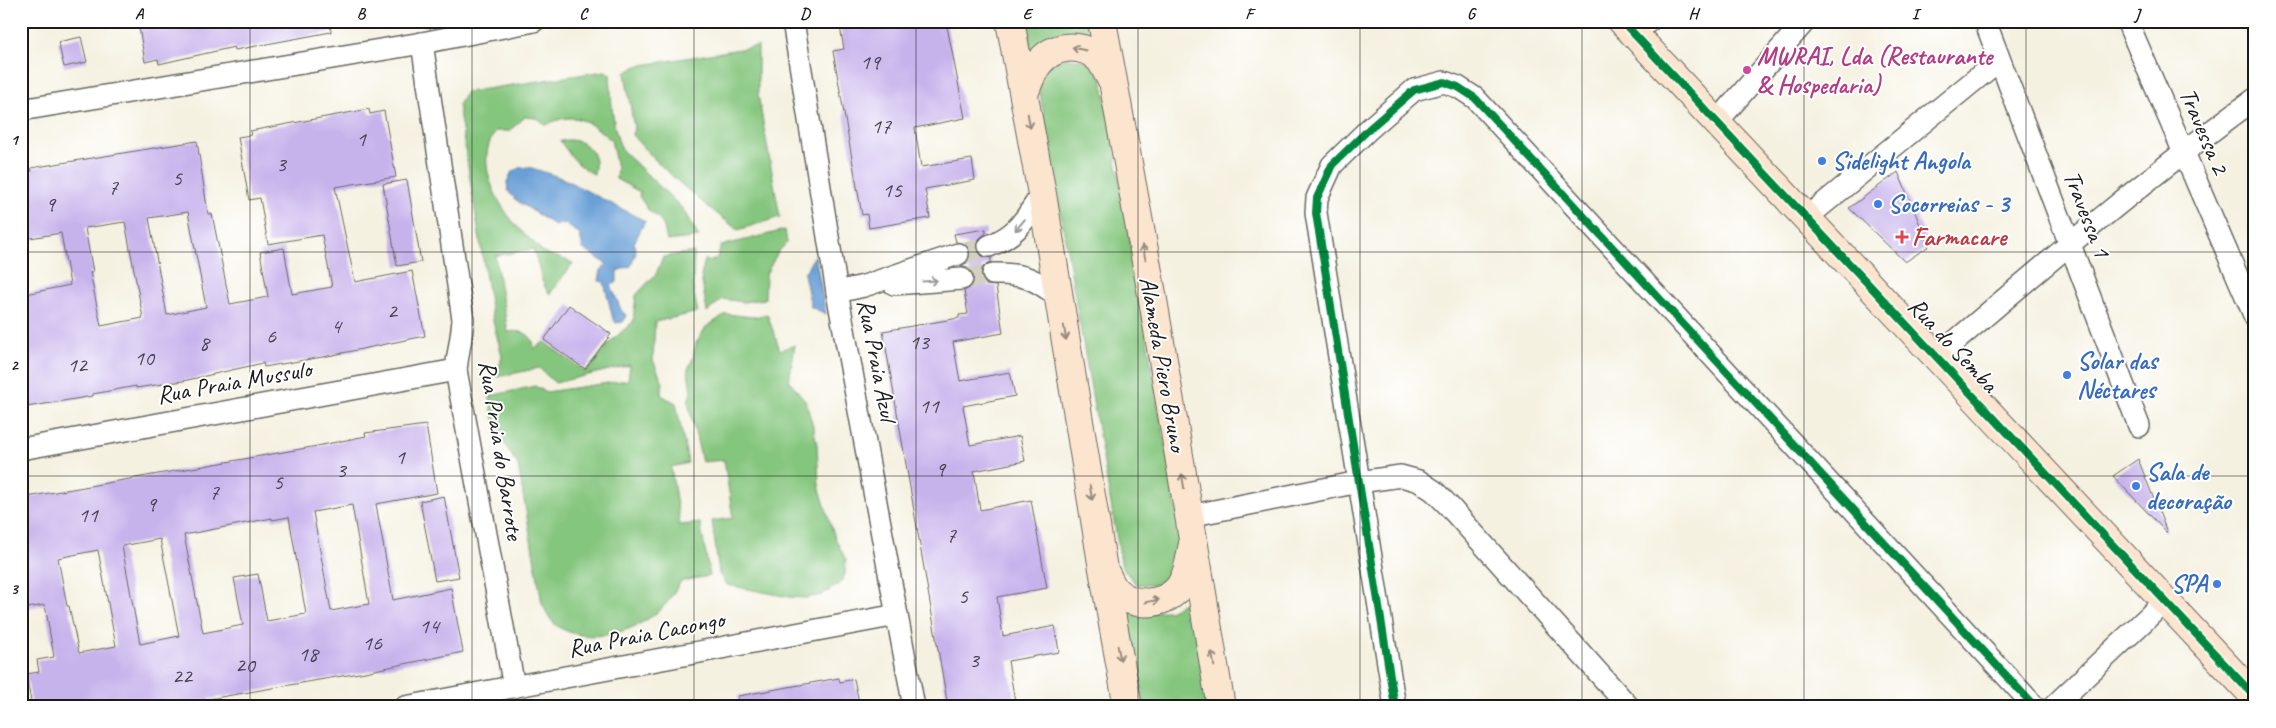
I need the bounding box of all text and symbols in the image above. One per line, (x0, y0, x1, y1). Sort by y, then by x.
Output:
text: A (135, 4, 145, 24)
text: B (357, 4, 367, 24)
text: C (579, 4, 589, 24)
text: D (800, 4, 811, 24)
text: E (1023, 4, 1034, 24)
text: F (1245, 4, 1256, 24)
text: G (1467, 4, 1477, 24)
text: H (1688, 4, 1700, 24)
text: I (1912, 4, 1922, 24)
text: J (2133, 4, 2142, 24)
place label: MWRAI, Lda (Restaurante & Hospedaria) (1757, 40, 1994, 101)
one-way arrow (1071, 44, 1087, 53)
house number: 19 (860, 48, 882, 76)
marker: MWRAI, Lda (Restaurante & Hospedaria) (1741, 64, 1753, 76)
street label: Travessa 2 (2172, 83, 2237, 180)
house number: 17 (871, 112, 892, 140)
one-way arrow (1024, 112, 1034, 128)
house number: 1 (356, 125, 367, 153)
text: 1 (10, 130, 19, 150)
place label: Sidelight Angola (1832, 145, 1972, 177)
house number: 3 (276, 150, 288, 178)
marker: Sidelight Angola (1816, 155, 1828, 167)
house number: 5 (172, 164, 183, 192)
street label: Travessa 1 (2056, 166, 2119, 263)
house number: 7 (108, 173, 119, 201)
house number: 15 (882, 176, 903, 204)
place label: Socorreias - 3 (1888, 188, 2012, 220)
house number: 9 (45, 190, 57, 218)
marker: Socorreias - 3 (1872, 198, 1884, 210)
one-way arrow (1014, 219, 1025, 232)
place label: Farmacare (1912, 221, 2009, 253)
marker: Farmacare (1896, 231, 1908, 243)
one-way arrow (1139, 244, 1149, 260)
street label: Alameda Piero Bruno (1132, 274, 1195, 457)
one-way arrow (922, 277, 938, 286)
street label: Rua do Semba (1901, 291, 2007, 401)
street label: Rua Praia Azul (850, 296, 905, 428)
house number: 2 (387, 297, 399, 325)
house number: 4 (331, 312, 343, 340)
house number: 6 (266, 322, 277, 350)
one-way arrow (1061, 324, 1071, 340)
house number: 13 (909, 328, 931, 356)
house number: 8 (199, 329, 211, 357)
house number: 10 (134, 344, 156, 372)
place label: Solar das Néctares (2077, 345, 2159, 406)
house number: 12 (67, 351, 89, 379)
street label: Rua Praia Mussulo (154, 352, 317, 411)
text: 2 (10, 355, 19, 375)
street label: Rua Praia do Barrote (471, 358, 531, 544)
marker: Solar das Néctares (2061, 369, 2073, 381)
house number: 11 (919, 392, 940, 420)
house number: 1 (395, 443, 406, 471)
house number: 9 (935, 455, 947, 483)
house number: 3 (336, 456, 348, 484)
place label: Sala de decoração (2146, 456, 2233, 517)
house number: 5 (273, 468, 284, 496)
one-way arrow (1177, 474, 1187, 490)
house number: 7 (209, 478, 220, 506)
marker: Sala de decoração (2130, 480, 2142, 492)
one-way arrow (1086, 485, 1096, 501)
house number: 9 (146, 490, 158, 518)
house number: 11 (78, 501, 99, 529)
house number: 7 (946, 521, 957, 549)
place label: SPA (2171, 568, 2209, 600)
marker: SPA (2211, 578, 2223, 590)
text: 3 (10, 579, 19, 599)
house number: 5 (958, 582, 969, 610)
one-way arrow (1144, 595, 1160, 605)
street label: Rua Praia Cacongo (565, 603, 730, 665)
house number: 14 (419, 612, 441, 640)
house number: 16 (362, 629, 383, 657)
house number: 18 (298, 640, 320, 668)
one-way arrow (1115, 645, 1124, 661)
house number: 3 (969, 646, 981, 674)
house number: 20 (235, 651, 257, 679)
one-way arrow (1208, 651, 1218, 667)
house number: 22 (172, 662, 194, 690)

